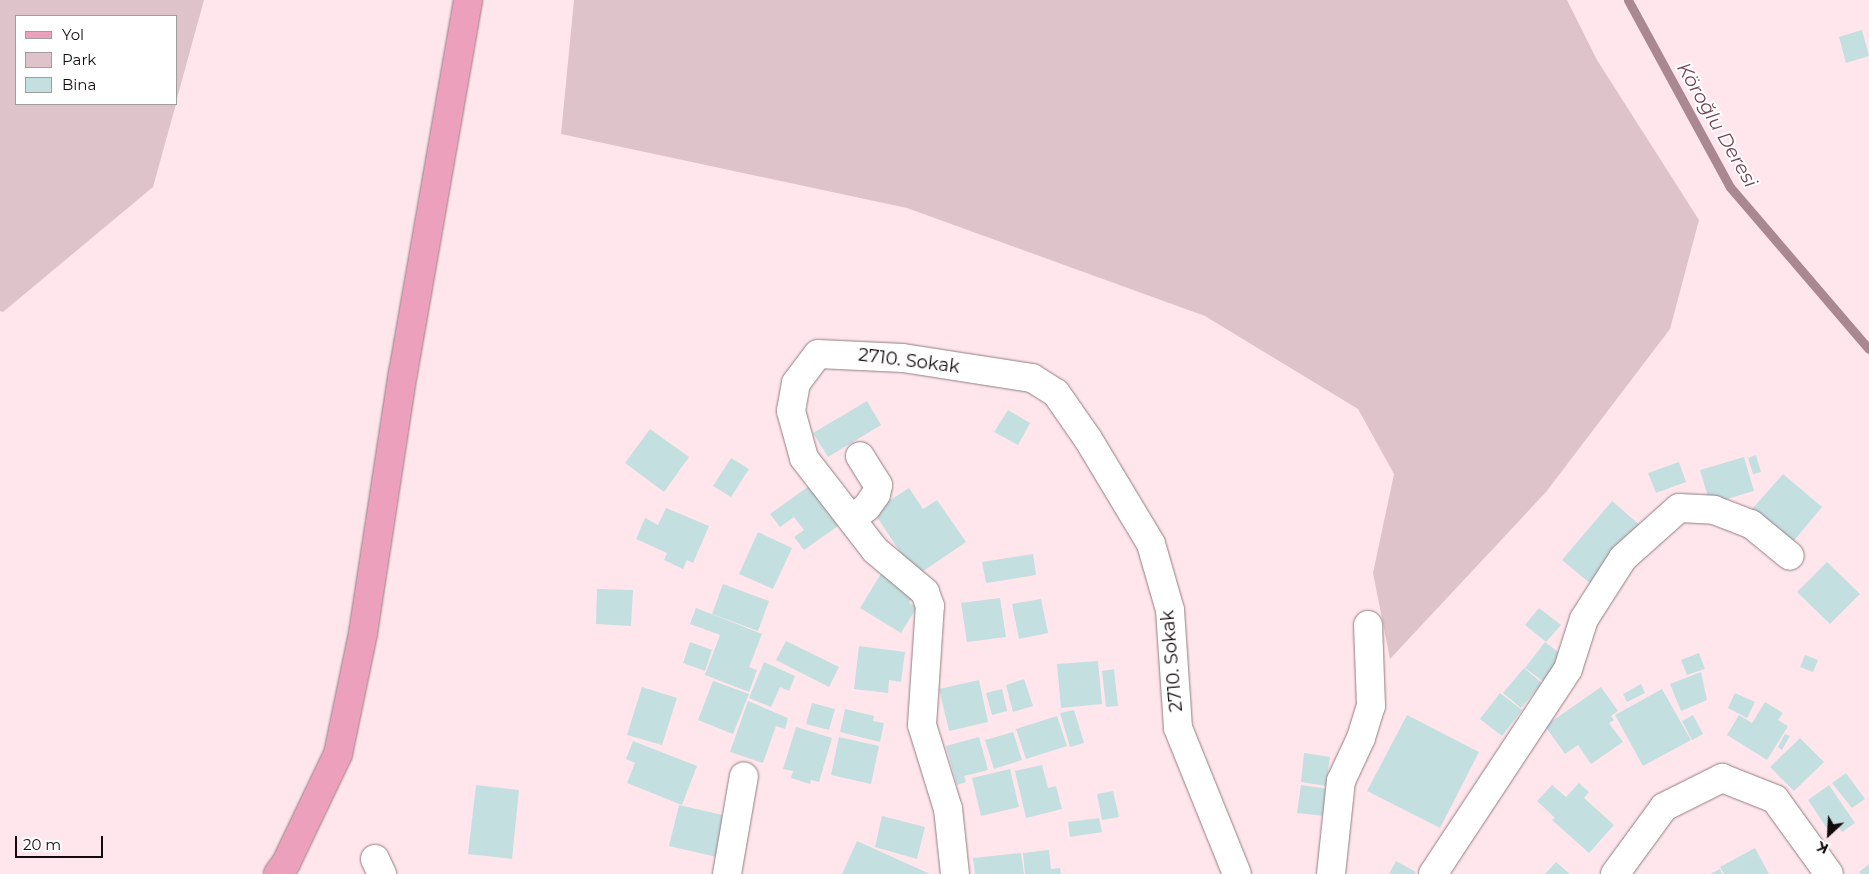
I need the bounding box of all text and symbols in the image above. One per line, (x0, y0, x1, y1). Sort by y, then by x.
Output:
legend (15, 15, 178, 105)
text: Yol (62, 25, 84, 44)
text: Park (62, 50, 96, 69)
water label: Köroğlu Deresi (1672, 58, 1762, 192)
text: Bina (62, 75, 96, 94)
street label: 2710. Sokak (857, 344, 961, 378)
street label: 2710. Sokak (1157, 609, 1187, 713)
north arrow (1804, 809, 1854, 859)
scale bar (18, 826, 105, 858)
text: 20 m (23, 835, 61, 854)
text: K (1814, 837, 1831, 858)

